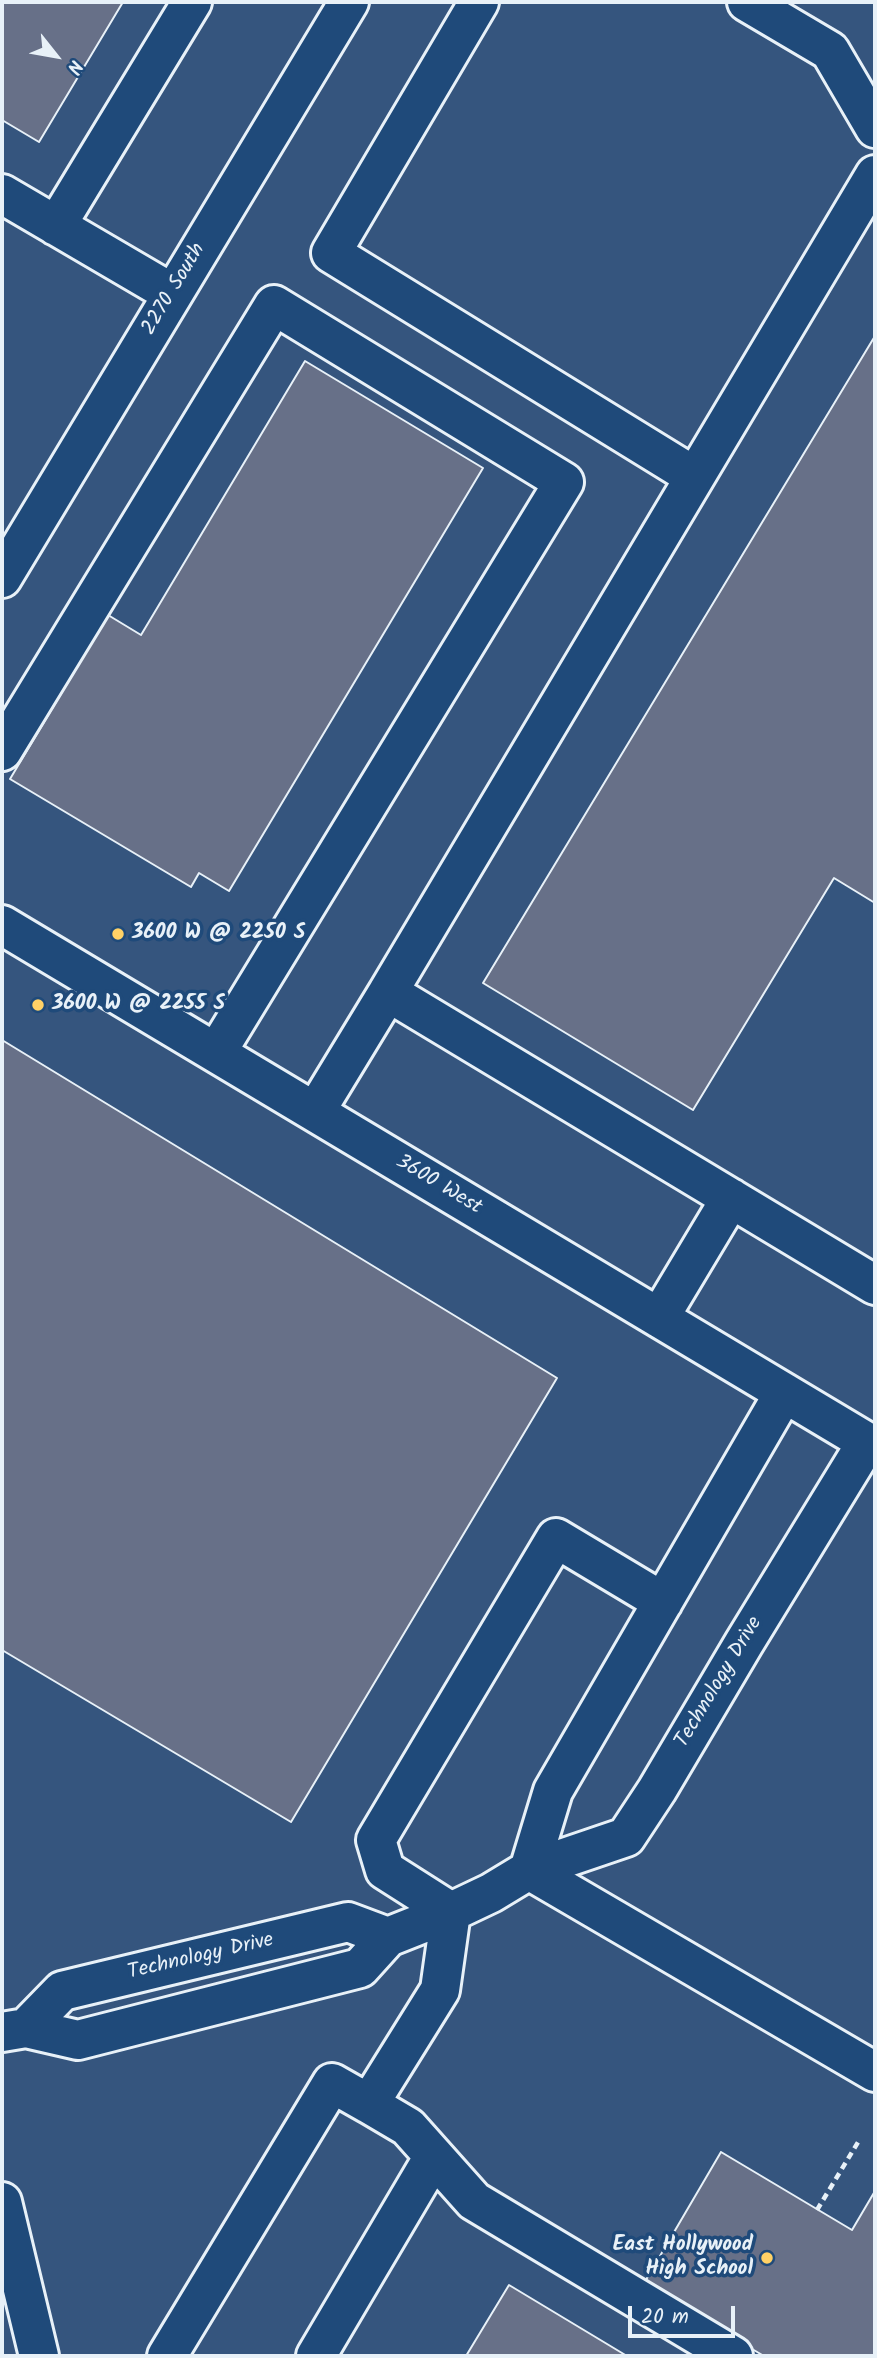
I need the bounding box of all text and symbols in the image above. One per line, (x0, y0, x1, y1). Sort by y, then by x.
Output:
north arrow (21, 21, 91, 91)
text: N (58, 54, 90, 80)
street label: 2270 South (138, 239, 212, 341)
place label: 3600 W @ 2250 S (132, 921, 305, 947)
marker: 3600 W @ 2250 S (110, 926, 126, 942)
place label: 3600 W @ 2255 S (52, 992, 225, 1018)
marker: 3600 W @ 2255 S (30, 997, 46, 1013)
street label: 3600 West (390, 1150, 486, 1222)
street label: Technology Drive (671, 1613, 769, 1753)
street label: Technology Drive (126, 1929, 276, 1987)
place label: East Hollywood High School (613, 2233, 753, 2283)
marker: East Hollywood High School (759, 2250, 775, 2266)
scale bar (632, 2292, 739, 2336)
text: 20 m (641, 2301, 689, 2334)

